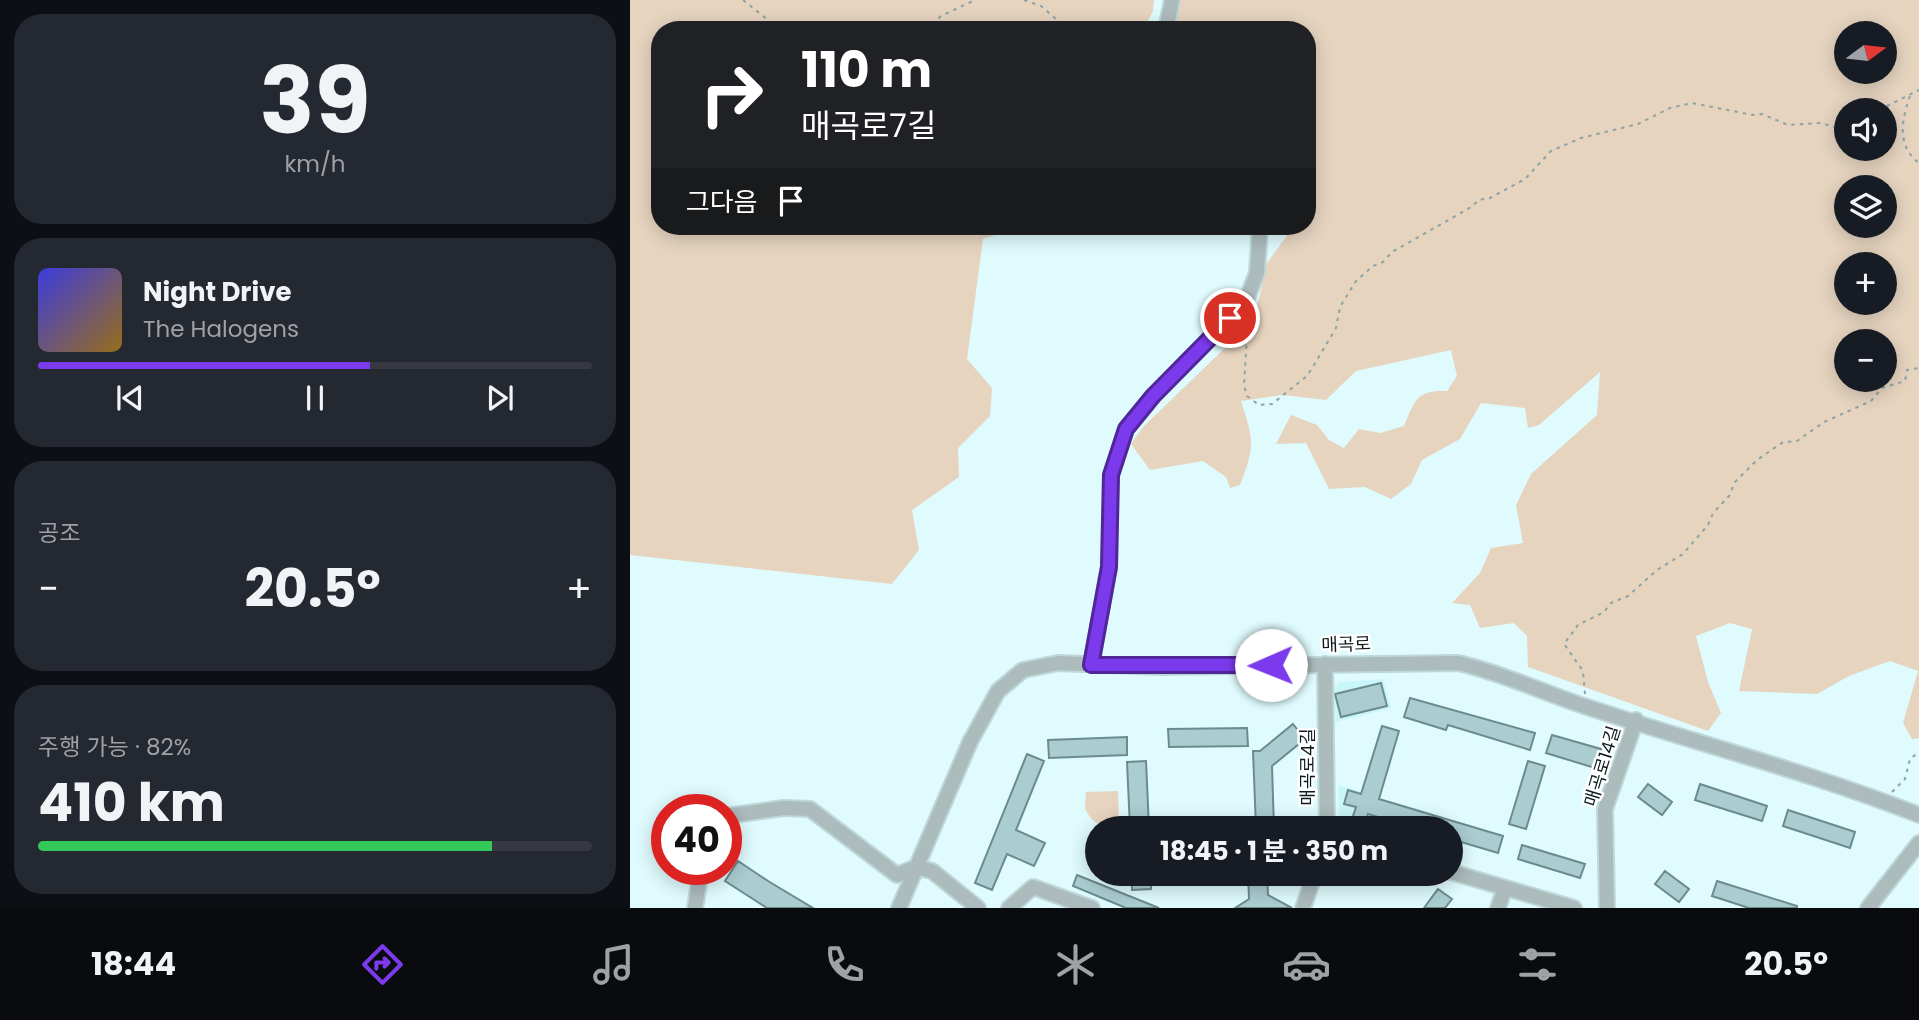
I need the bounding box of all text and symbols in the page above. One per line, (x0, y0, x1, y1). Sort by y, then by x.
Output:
north arrow (1834, 21, 1897, 84)
map controls (1834, 21, 1897, 392)
text: 110 m (801, 36, 932, 104)
text: 39 (259, 37, 371, 165)
icon: right (686, 49, 777, 140)
button: sound (1834, 98, 1897, 161)
text: 매곡로7길 (801, 103, 936, 148)
text: km/h (284, 148, 346, 180)
button: layers (1834, 175, 1897, 238)
icon: arrive (772, 182, 810, 220)
text: 그다음 (686, 184, 758, 220)
button: + (1834, 252, 1897, 315)
text: Night Drive (143, 274, 291, 310)
pin (1200, 288, 1260, 348)
icon: arrive (1211, 299, 1249, 337)
text: The Halogens (143, 313, 299, 345)
button: − (1834, 329, 1897, 392)
icon: previous (111, 379, 149, 417)
icon: pause (296, 379, 334, 417)
icon: next (481, 379, 519, 417)
text: 공조 (38, 517, 80, 549)
text: 20.5° (244, 552, 381, 625)
text: − (38, 562, 59, 615)
text: + (566, 562, 592, 615)
position arrow (1234, 628, 1308, 702)
street label: 매곡로 (1321, 631, 1371, 657)
street label: 매곡로14길 (1578, 723, 1626, 809)
street label: 매곡로4길 (1295, 728, 1320, 806)
text: 주행 가능 · 82% (38, 731, 191, 763)
text: 410 km (38, 766, 225, 839)
speed limit sign: 40 (651, 794, 742, 885)
text: 18:45 · 1 분 · 350 m (1160, 833, 1388, 869)
icon: directions (358, 940, 407, 989)
icon: music (589, 940, 638, 989)
icon: phone (820, 940, 869, 989)
icon: climate (1051, 940, 1100, 989)
icon: car (1282, 940, 1331, 989)
icon: filters (1513, 940, 1562, 989)
text: 18:44 (91, 941, 176, 986)
text: 20.5° (1744, 941, 1828, 986)

